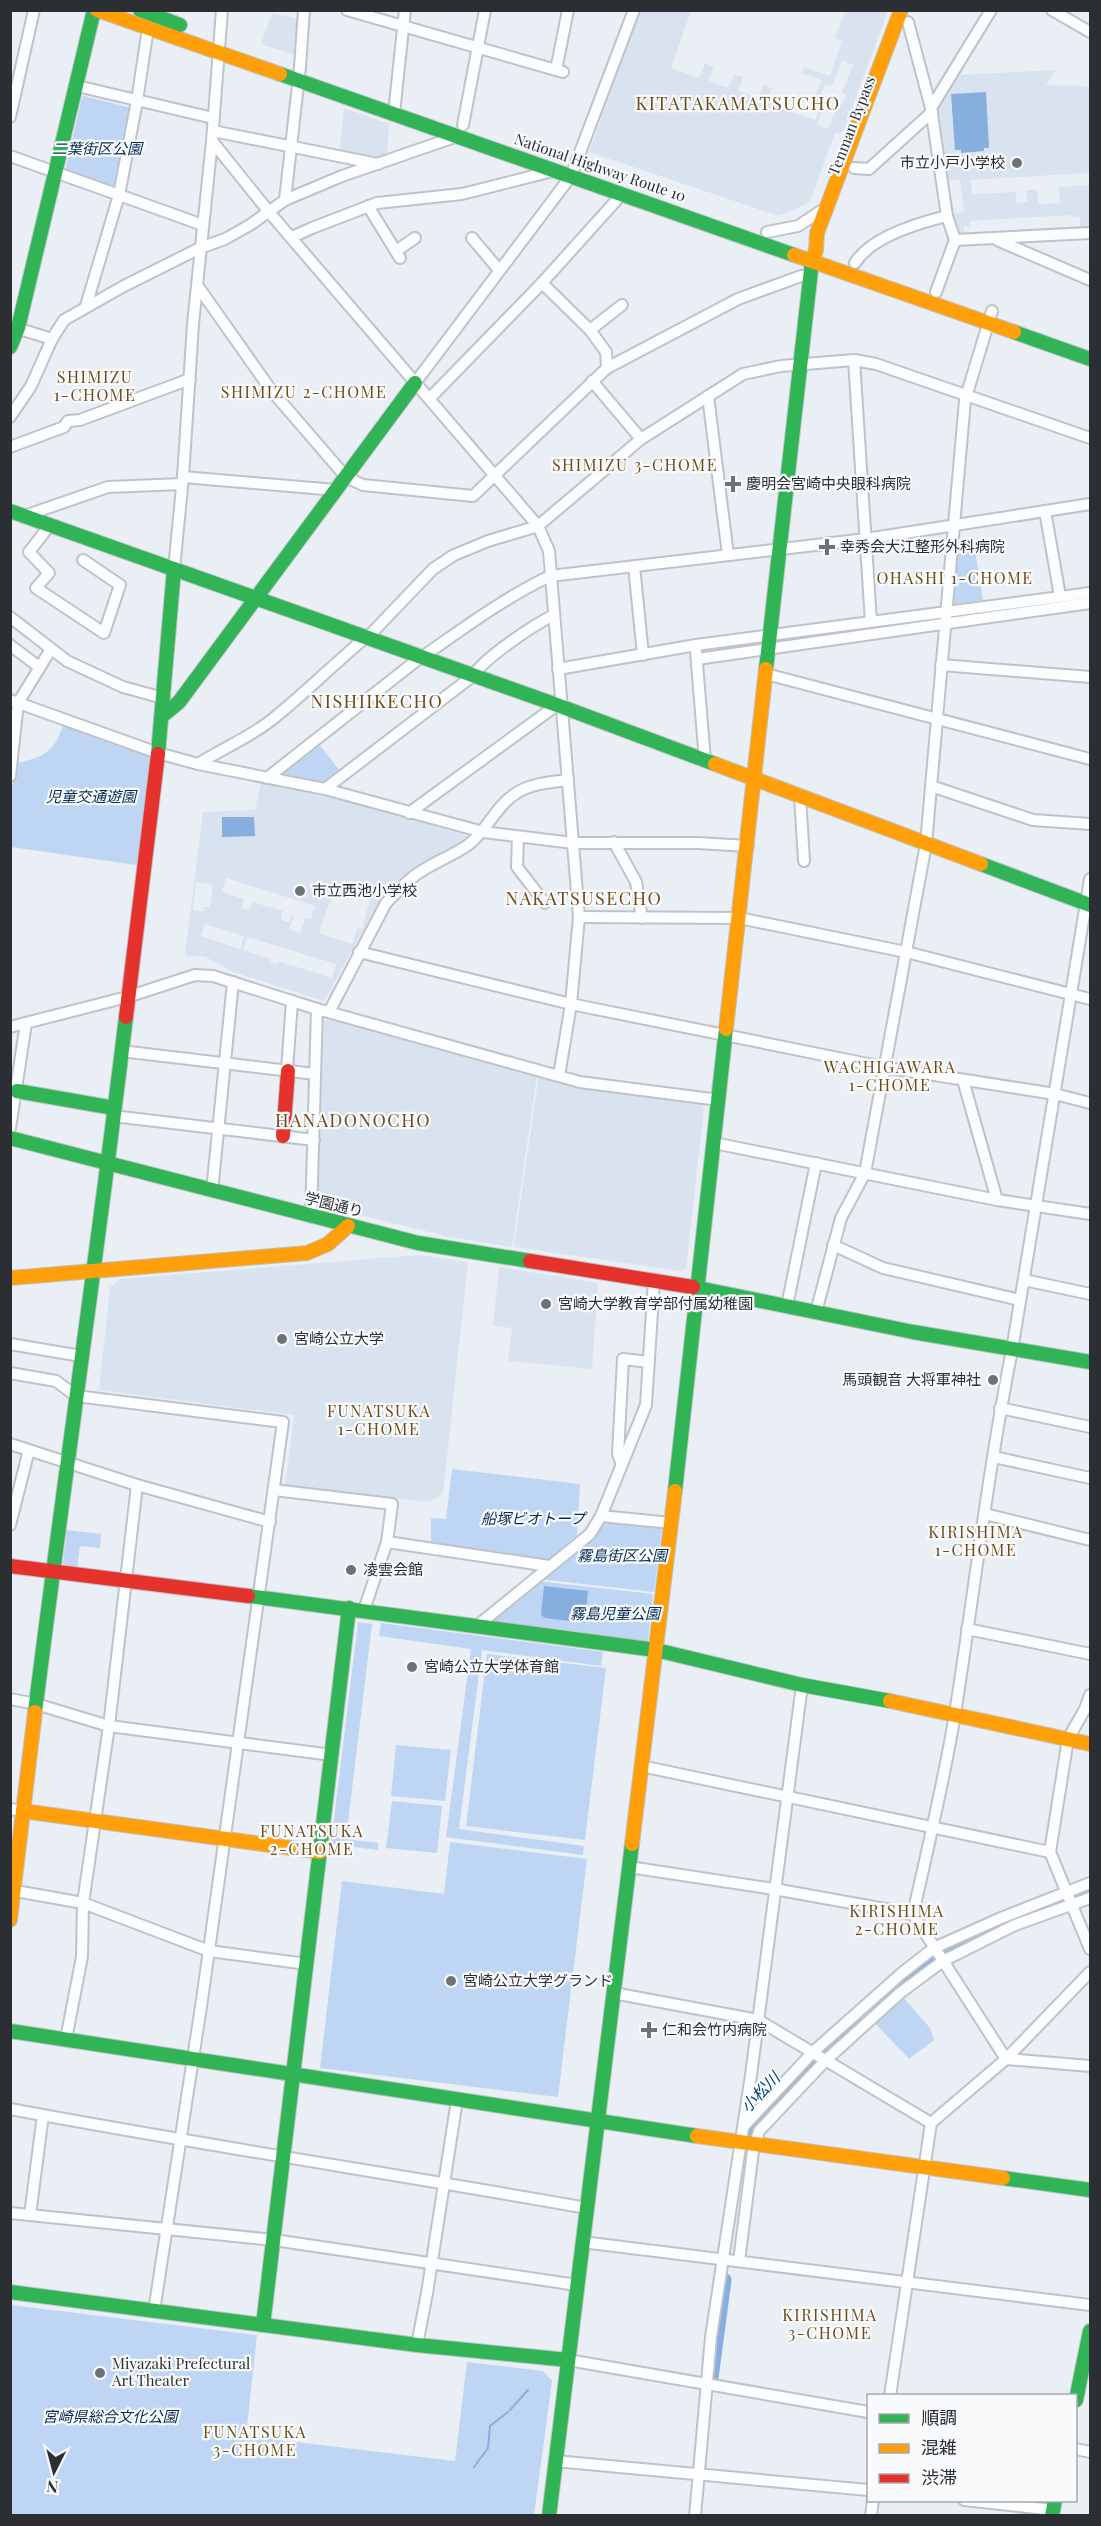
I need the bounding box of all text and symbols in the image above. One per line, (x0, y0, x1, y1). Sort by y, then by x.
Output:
street label: Tenman Bypass (823, 73, 879, 178)
district label: KITATAKAMATSUCHO (635, 91, 841, 115)
street label: National Highway Route 10 (512, 128, 689, 206)
park label: 二葉街区公園 (52, 138, 144, 158)
place label: 市立小戸小学校 (900, 152, 1005, 172)
marker: 市立小戸小学校 (1010, 156, 1024, 170)
district label: SHIMIZU 1-CHOME (54, 366, 136, 405)
district label: SHIMIZU 2-CHOME (221, 381, 387, 402)
district label: SHIMIZU 3-CHOME (552, 454, 718, 475)
place label: 慶明会宮崎中央眼科病院 (746, 473, 911, 493)
marker: 慶明会宮崎中央眼科病院 (724, 475, 742, 493)
place label: 幸秀会大江整形外科病院 (840, 536, 1005, 556)
marker: 幸秀会大江整形外科病院 (818, 538, 836, 556)
district label: OHASHI 1-CHOME (876, 567, 1034, 588)
district label: NISHIIKECHO (311, 689, 443, 713)
park label: 児童交通遊園 (46, 786, 138, 806)
place label: 市立西池小学校 (312, 880, 417, 900)
marker: 市立西池小学校 (293, 884, 307, 898)
district label: NAKATSUSECHO (506, 886, 662, 910)
district label: WACHIGAWARA 1-CHOME (823, 1056, 956, 1095)
district label: HANADONOCHO (275, 1108, 431, 1132)
street label: 学園通り (303, 1187, 366, 1221)
place label: 宮崎大学教育学部付属幼稚園 (558, 1293, 753, 1313)
marker: 宮崎大学教育学部付属幼稚園 (539, 1297, 553, 1311)
place label: 宮崎公立大学 (294, 1328, 384, 1348)
marker: 宮崎公立大学 (275, 1332, 289, 1346)
place label: 馬頭観音 大将軍神社 (842, 1369, 981, 1389)
marker: 馬頭観音 大将軍神社 (986, 1373, 1000, 1387)
district label: FUNATSUKA 1-CHOME (327, 1400, 431, 1439)
park label: 船塚ビオトープ (481, 1508, 588, 1528)
district label: KIRISHIMA 1-CHOME (928, 1521, 1024, 1560)
park label: 霧島街区公園 (577, 1545, 669, 1565)
place label: 凌雲会館 (363, 1559, 423, 1579)
marker: 凌雲会館 (344, 1563, 358, 1577)
park label: 霧島児童公園 (570, 1603, 662, 1623)
place label: 宮崎公立大学体育館 (424, 1656, 559, 1676)
marker: 宮崎公立大学体育館 (405, 1660, 419, 1674)
district label: FUNATSUKA 2-CHOME (260, 1820, 364, 1859)
district label: KIRISHIMA 2-CHOME (849, 1900, 945, 1939)
place label: 宮崎公立大学グランド (463, 1970, 613, 1990)
marker: 宮崎公立大学グランド (444, 1974, 458, 1988)
place label: 仁和会竹内病院 (662, 2019, 767, 2039)
marker: 仁和会竹内病院 (640, 2021, 658, 2039)
water label: 小松川 (735, 2066, 785, 2116)
district label: KIRISHIMA 3-CHOME (782, 2304, 878, 2343)
place label: Miyazaki Prefectural Art Theater (111, 2353, 250, 2390)
marker: Miyazaki Prefectural Art Theater (93, 2366, 107, 2380)
legend (867, 2394, 1077, 2502)
text: 順調 (921, 2405, 957, 2429)
park label: 宮崎県総合文化公園 (42, 2406, 179, 2426)
district label: FUNATSUKA 3-CHOME (203, 2421, 307, 2460)
text: 混雑 (921, 2435, 957, 2459)
north arrow (24, 2442, 84, 2502)
text: 渋滞 (921, 2465, 957, 2489)
text: N (45, 2476, 59, 2498)

